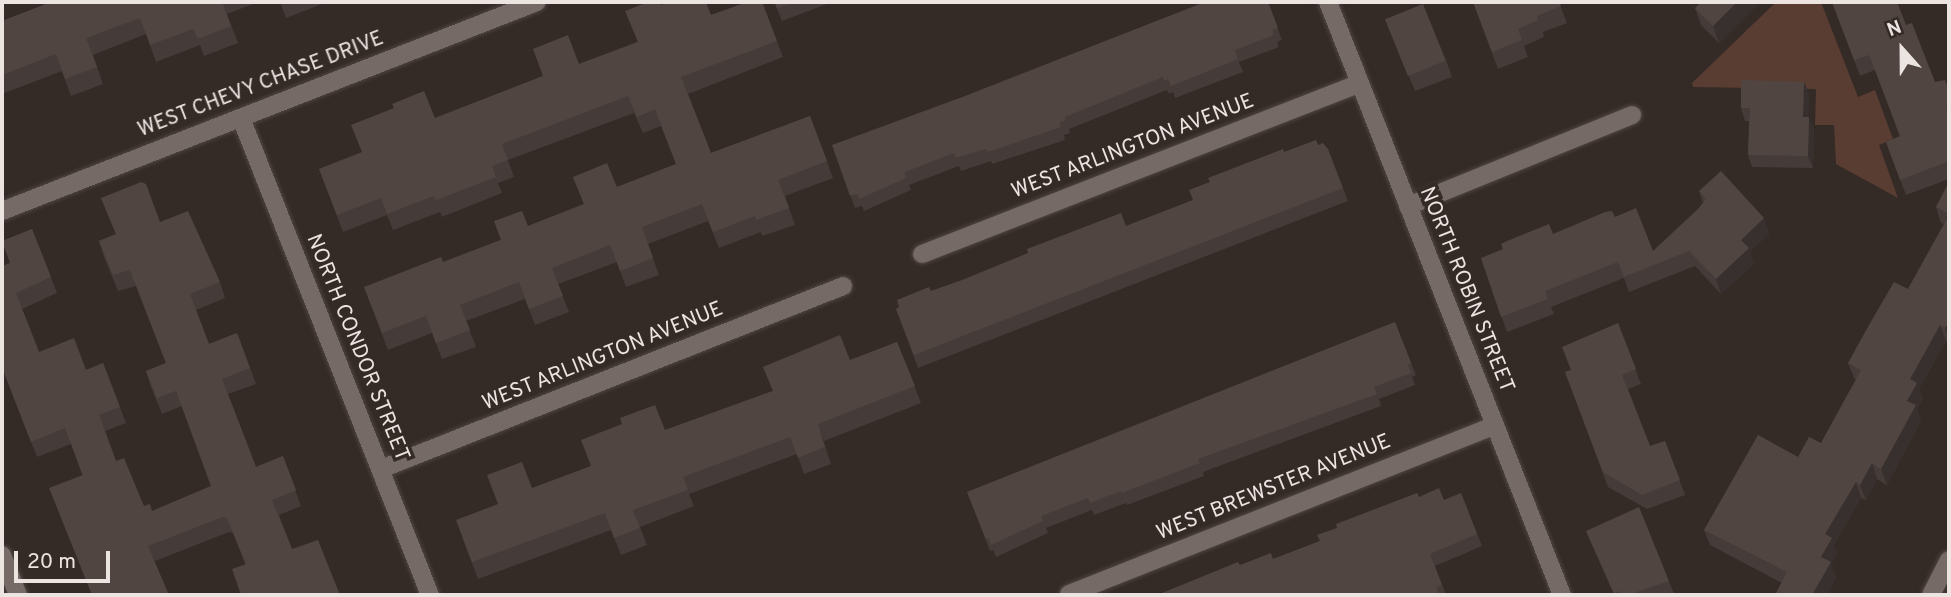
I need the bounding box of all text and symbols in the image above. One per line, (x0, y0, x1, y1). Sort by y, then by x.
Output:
north arrow (1867, 14, 1937, 84)
text: N (1884, 16, 1905, 43)
street label: WEST CHEVY CHASE DRIVE (134, 26, 388, 144)
street label: WEST ARLINGTON AVENUE (1007, 89, 1259, 205)
street label: NORTH ROBIN STREET (1413, 184, 1519, 396)
street label: NORTH CONDOR STREET (300, 231, 414, 465)
street label: WEST ARLINGTON AVENUE (478, 297, 728, 417)
street label: WEST BREWSTER AVENUE (1152, 429, 1396, 547)
scale bar (18, 538, 114, 582)
text: 20 m (27, 549, 76, 576)

